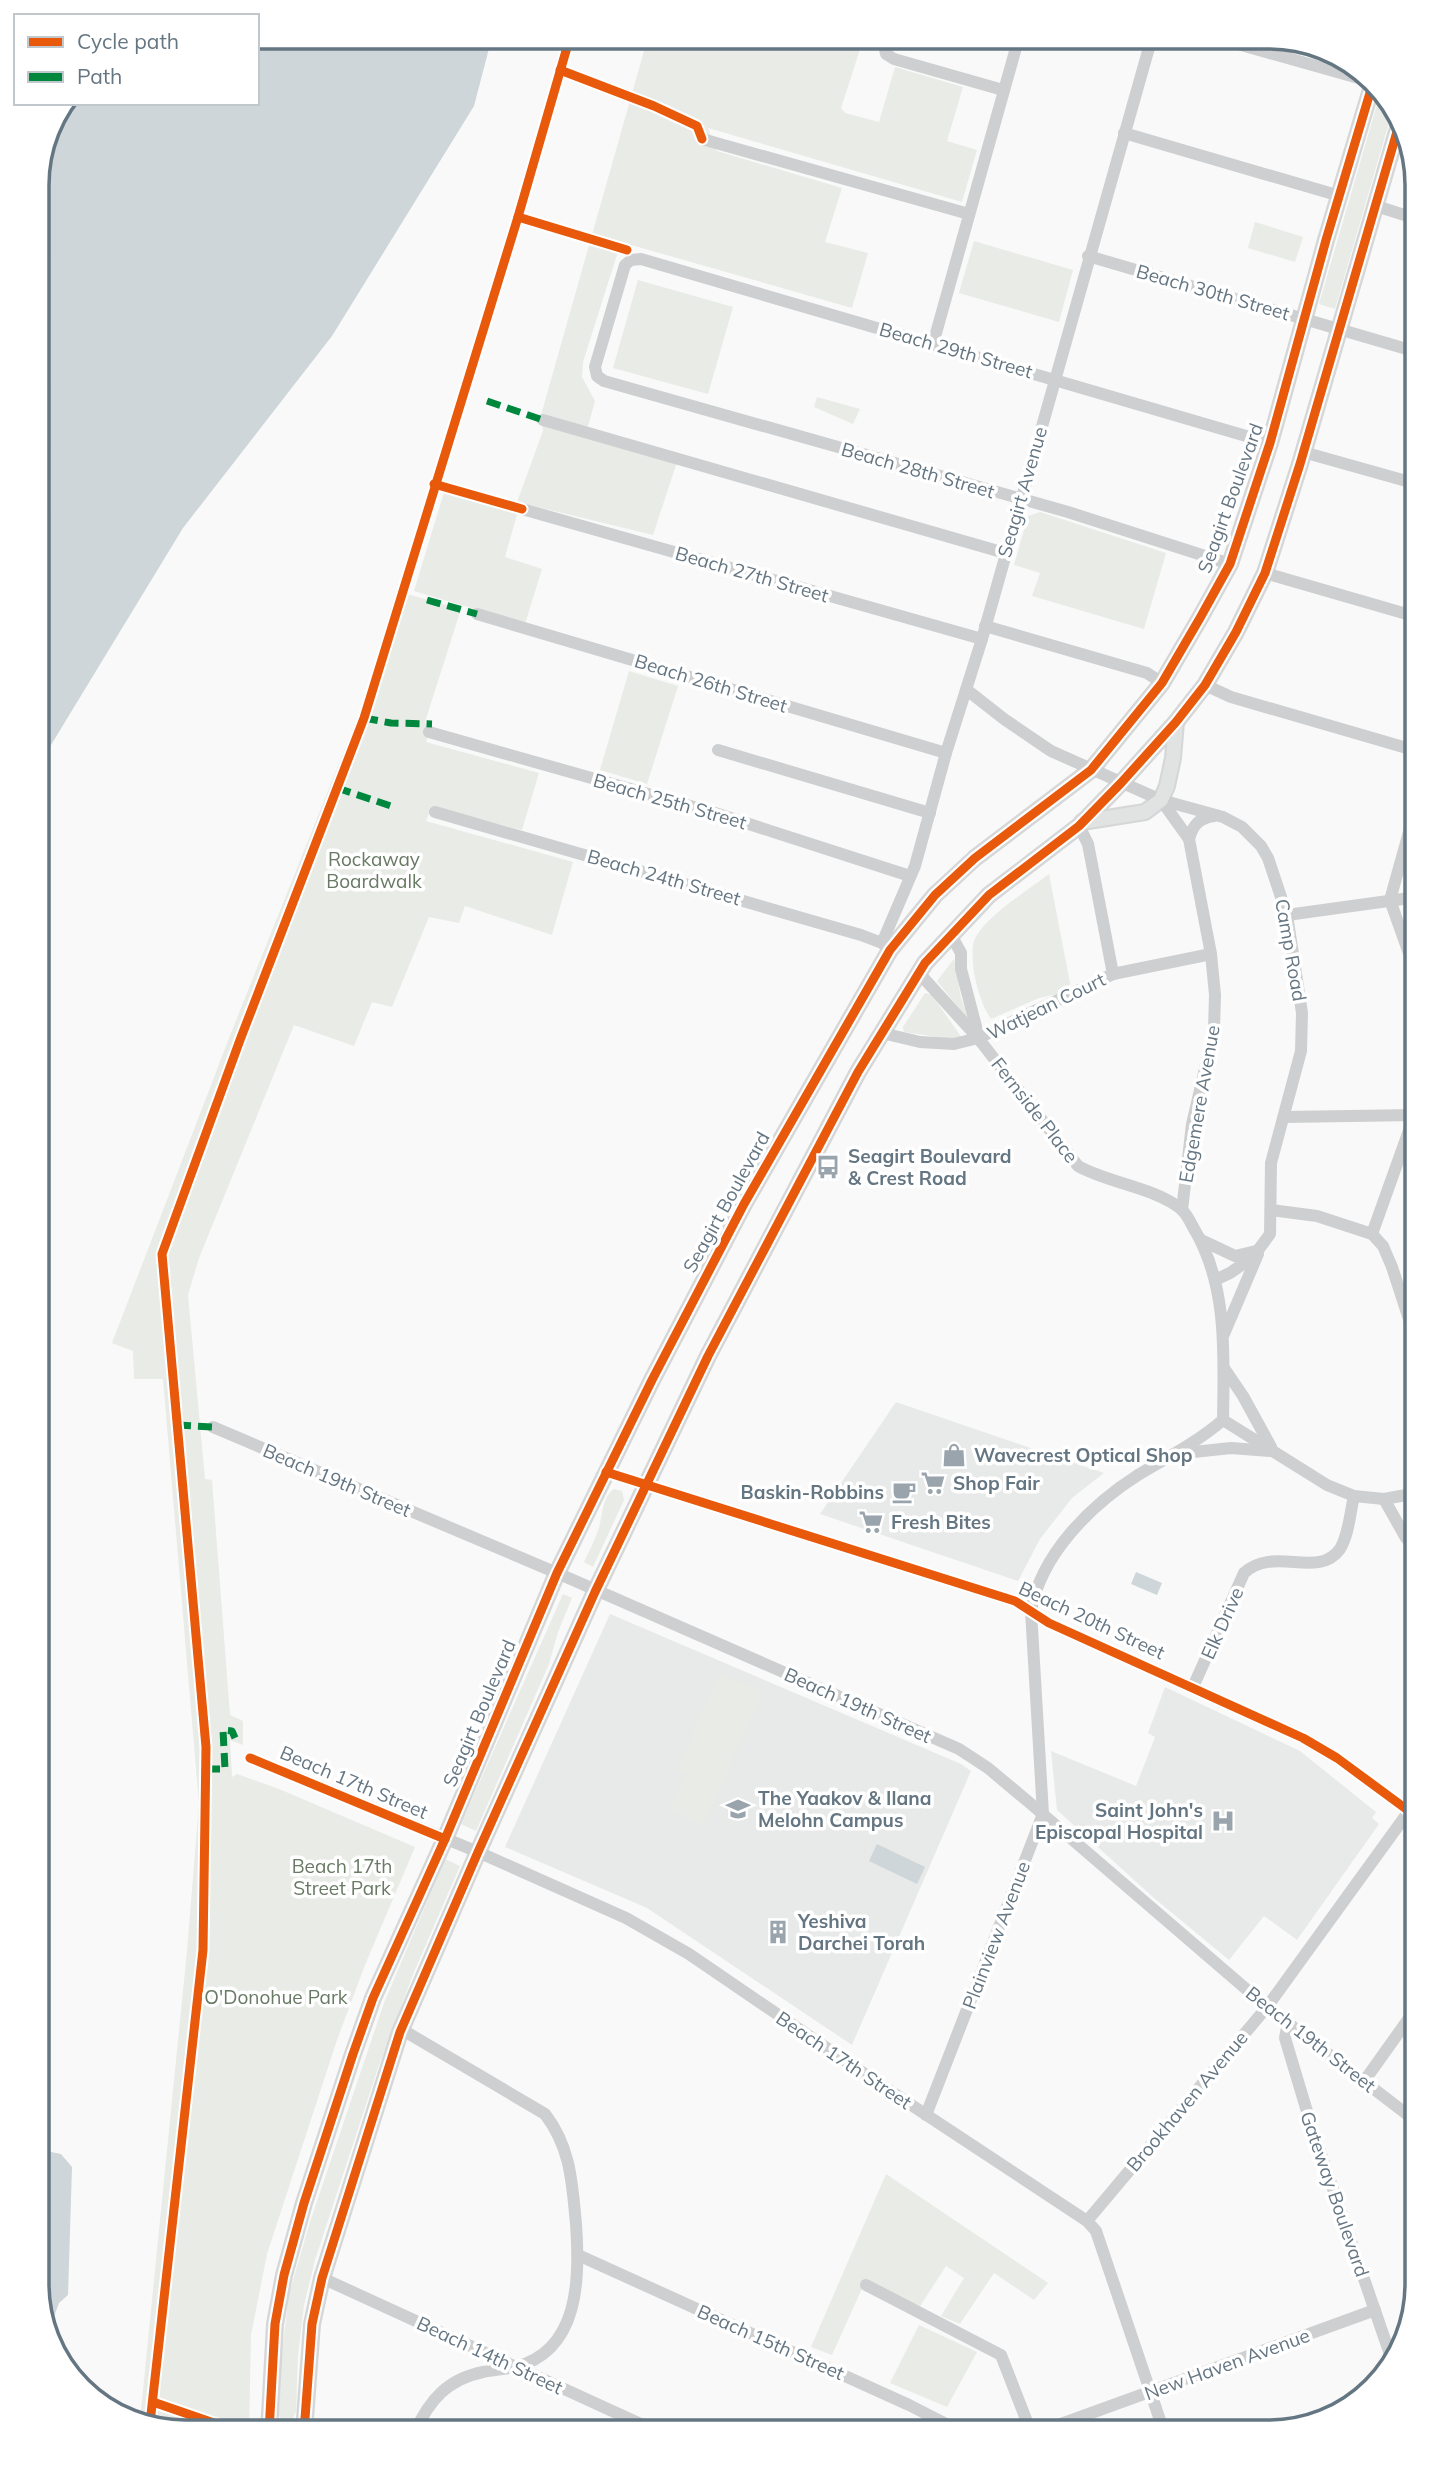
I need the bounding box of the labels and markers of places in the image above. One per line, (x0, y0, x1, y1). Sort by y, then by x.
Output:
place label: Seagirt Boulevard & Crest Road (848, 1144, 1012, 1190)
bus stop icon: Seagirt Boulevard & Crest Road (814, 1153, 842, 1181)
shop icon: Wavecrest Optical Shop (940, 1441, 968, 1469)
place label: Wavecrest Optical Shop (974, 1443, 1193, 1467)
supermarket icon: Shop Fair (919, 1469, 947, 1497)
place label: Shop Fair (953, 1471, 1040, 1495)
cafe icon: Baskin-Robbins (890, 1478, 918, 1506)
place label: Baskin-Robbins (741, 1480, 884, 1504)
supermarket icon: Fresh Bites (857, 1508, 885, 1536)
place label: Fresh Bites (891, 1510, 991, 1534)
place label: The Yaakov & Ilana Melohn Campus (758, 1786, 931, 1832)
school or university icon: The Yaakov & Ilana Melohn Campus (724, 1795, 752, 1823)
place label: Saint John's Episcopal Hospital (1035, 1798, 1203, 1844)
hospital icon: Saint John's Episcopal Hospital (1209, 1807, 1237, 1835)
place label: Yeshiva Darchei Torah (797, 1909, 925, 1955)
building icon: Yeshiva Darchei Torah (764, 1918, 792, 1946)

